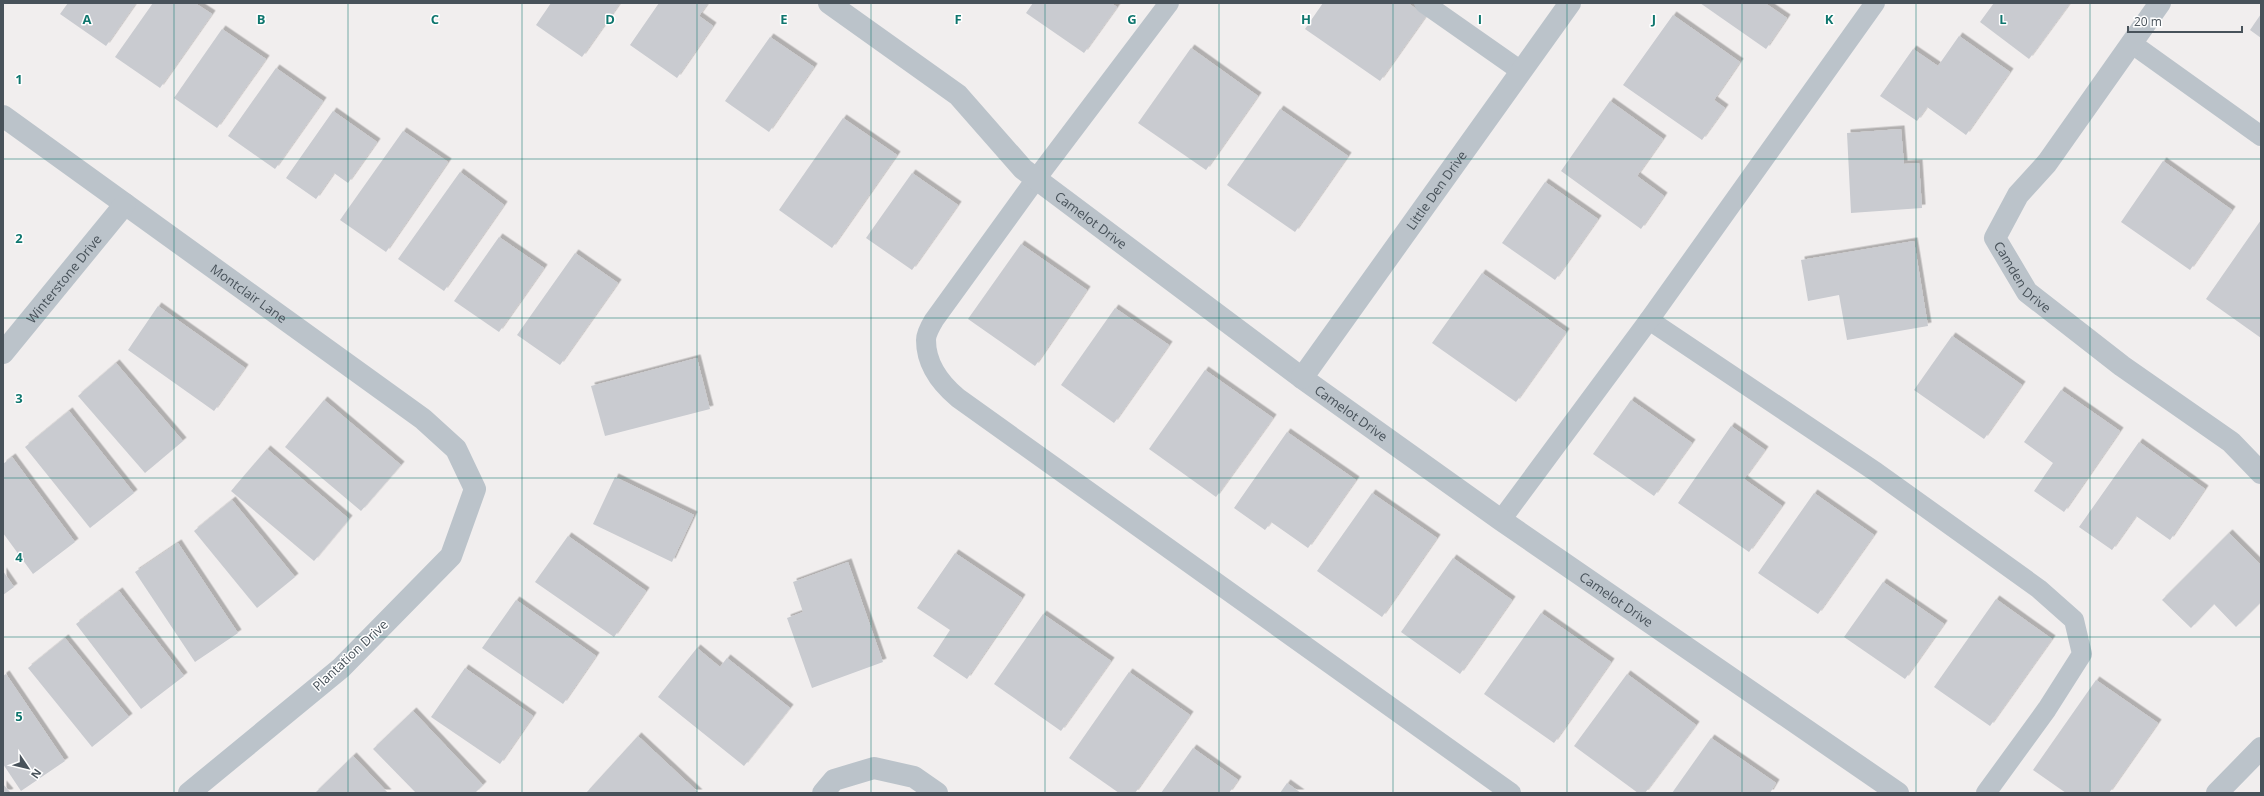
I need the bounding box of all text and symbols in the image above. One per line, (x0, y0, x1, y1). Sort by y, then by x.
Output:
scale bar (2128, 8, 2242, 34)
text: A (83, 10, 92, 28)
text: B (257, 10, 266, 28)
text: C (431, 10, 439, 28)
text: D (605, 10, 615, 28)
text: E (780, 10, 788, 28)
text: F (954, 10, 962, 28)
text: G (1127, 10, 1137, 28)
text: H (1301, 10, 1311, 28)
text: I (1478, 10, 1482, 28)
text: J (1651, 10, 1656, 28)
text: K (1825, 10, 1834, 28)
text: L (1999, 10, 2007, 28)
text: 20 m (2134, 13, 2162, 30)
text: 1 (15, 70, 23, 88)
street label: Little Den Drive (1402, 147, 1471, 233)
street label: Camelot Drive (1051, 187, 1131, 253)
text: 2 (15, 229, 23, 247)
street label: Winterstone Drive (22, 231, 106, 327)
street label: Camden Drive (1990, 238, 2055, 317)
street label: Montclair Lane (207, 260, 291, 327)
street label: Camelot Drive (1311, 381, 1391, 445)
text: 3 (15, 389, 23, 407)
text: 4 (15, 548, 23, 566)
street label: Camelot Drive (1576, 568, 1657, 631)
street label: Plantation Drive (308, 615, 392, 695)
text: 5 (15, 707, 23, 725)
north arrow (8, 748, 48, 788)
text: N (28, 766, 45, 782)

